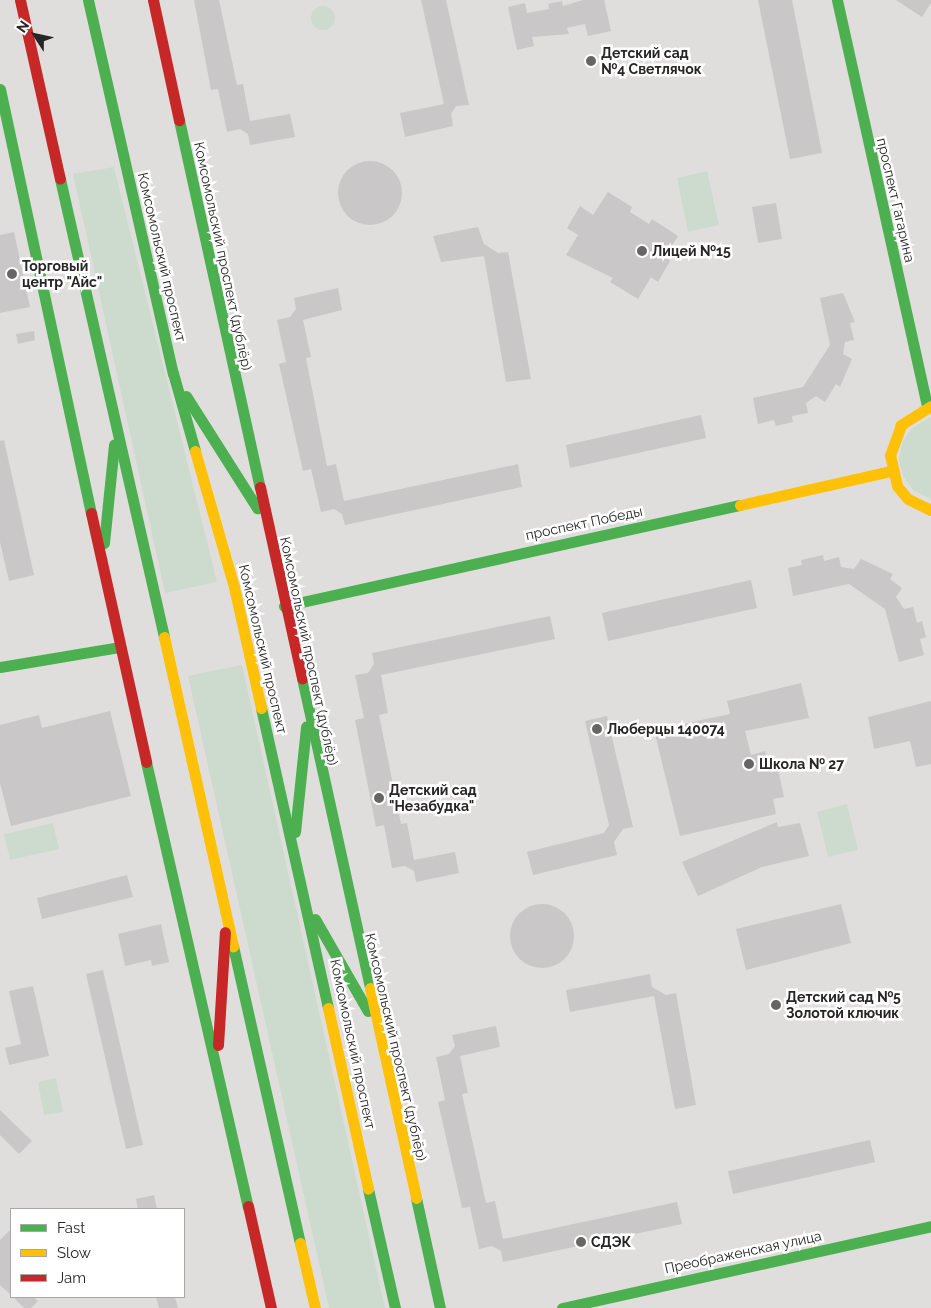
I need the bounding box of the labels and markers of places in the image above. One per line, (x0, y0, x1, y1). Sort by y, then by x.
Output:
place label: Детский сад №4 Светлячок (601, 45, 702, 78)
marker: Детский сад №4 Светлячок (585, 55, 597, 67)
place label: Лицей №15 (652, 243, 731, 259)
marker: Лицей №15 (636, 245, 648, 257)
place label: Торговый центр "Айс" (22, 258, 103, 290)
marker: Торговый центр "Айс" (6, 268, 18, 280)
place label: Люберцы 140074 (607, 721, 725, 737)
marker: Люберцы 140074 (591, 723, 603, 735)
place label: Школа № 27 (759, 756, 844, 772)
marker: Школа № 27 (743, 758, 755, 770)
place label: Детский сад "Незабудка" (389, 782, 477, 814)
marker: Детский сад "Незабудка" (373, 792, 385, 804)
place label: Детский сад №5 Золотой ключик (786, 989, 901, 1022)
marker: Детский сад №5 Золотой ключик (770, 999, 782, 1011)
place label: СДЭК (591, 1234, 631, 1250)
marker: СДЭК (575, 1236, 587, 1248)

